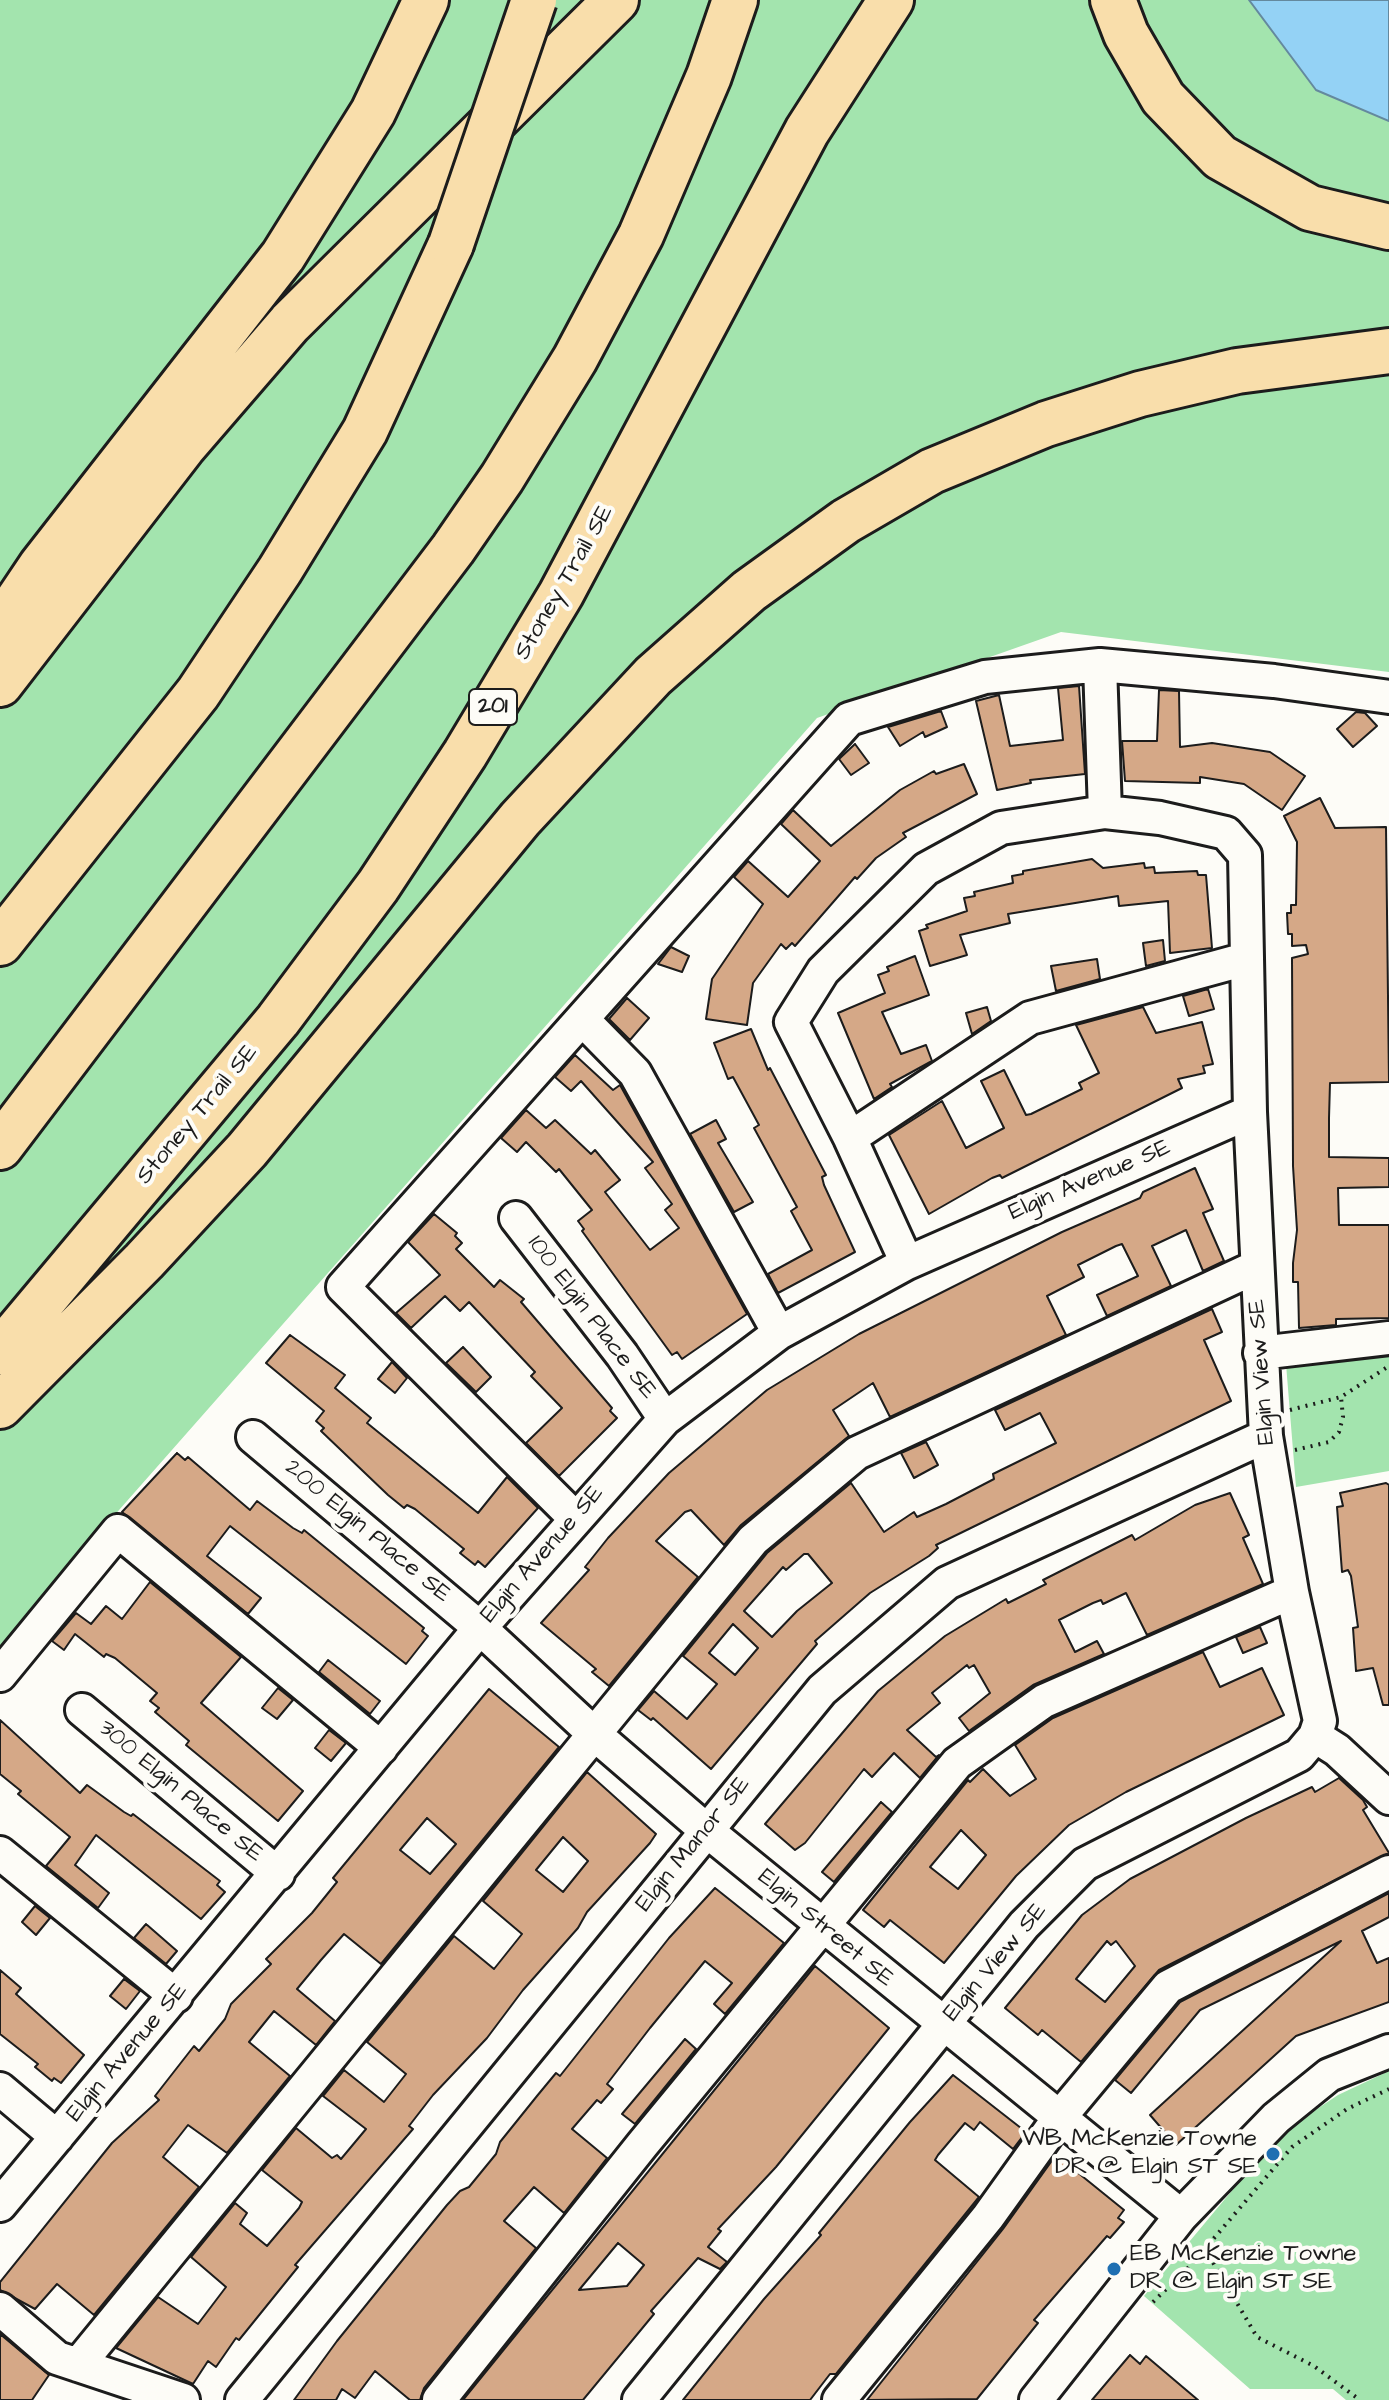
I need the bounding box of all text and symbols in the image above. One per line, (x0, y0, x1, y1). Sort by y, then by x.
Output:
street label: Stoney Trail SE (509, 501, 621, 665)
road number: 201 (469, 689, 517, 725)
street label: Stoney Trail SE (131, 1039, 265, 1191)
street label: Elgin Avenue SE (1005, 1134, 1175, 1228)
street label: 100 Elgin Place SE (520, 1231, 662, 1405)
street label: Elgin View SE (1244, 1298, 1282, 1446)
street label: 200 Elgin Place SE (278, 1454, 456, 1610)
street label: Elgin Avenue SE (475, 1480, 611, 1630)
street label: 300 Elgin Place SE (92, 1715, 268, 1869)
street label: Elgin Manor SE (631, 1772, 757, 1918)
street label: Elgin Street SE (751, 1864, 899, 1994)
street label: Elgin View SE (938, 1898, 1054, 2028)
street label: Elgin Avenue SE (61, 1978, 195, 2128)
place label: WB McKenzie Towne DR @ Elgin ST SE (1022, 2126, 1257, 2182)
marker: WB McKenzie Towne DR @ Elgin ST SE (1264, 2145, 1282, 2163)
place label: EB McKenzie Towne DR @ Elgin ST SE (1130, 2241, 1356, 2297)
marker: EB McKenzie Towne DR @ Elgin ST SE (1105, 2260, 1123, 2278)

